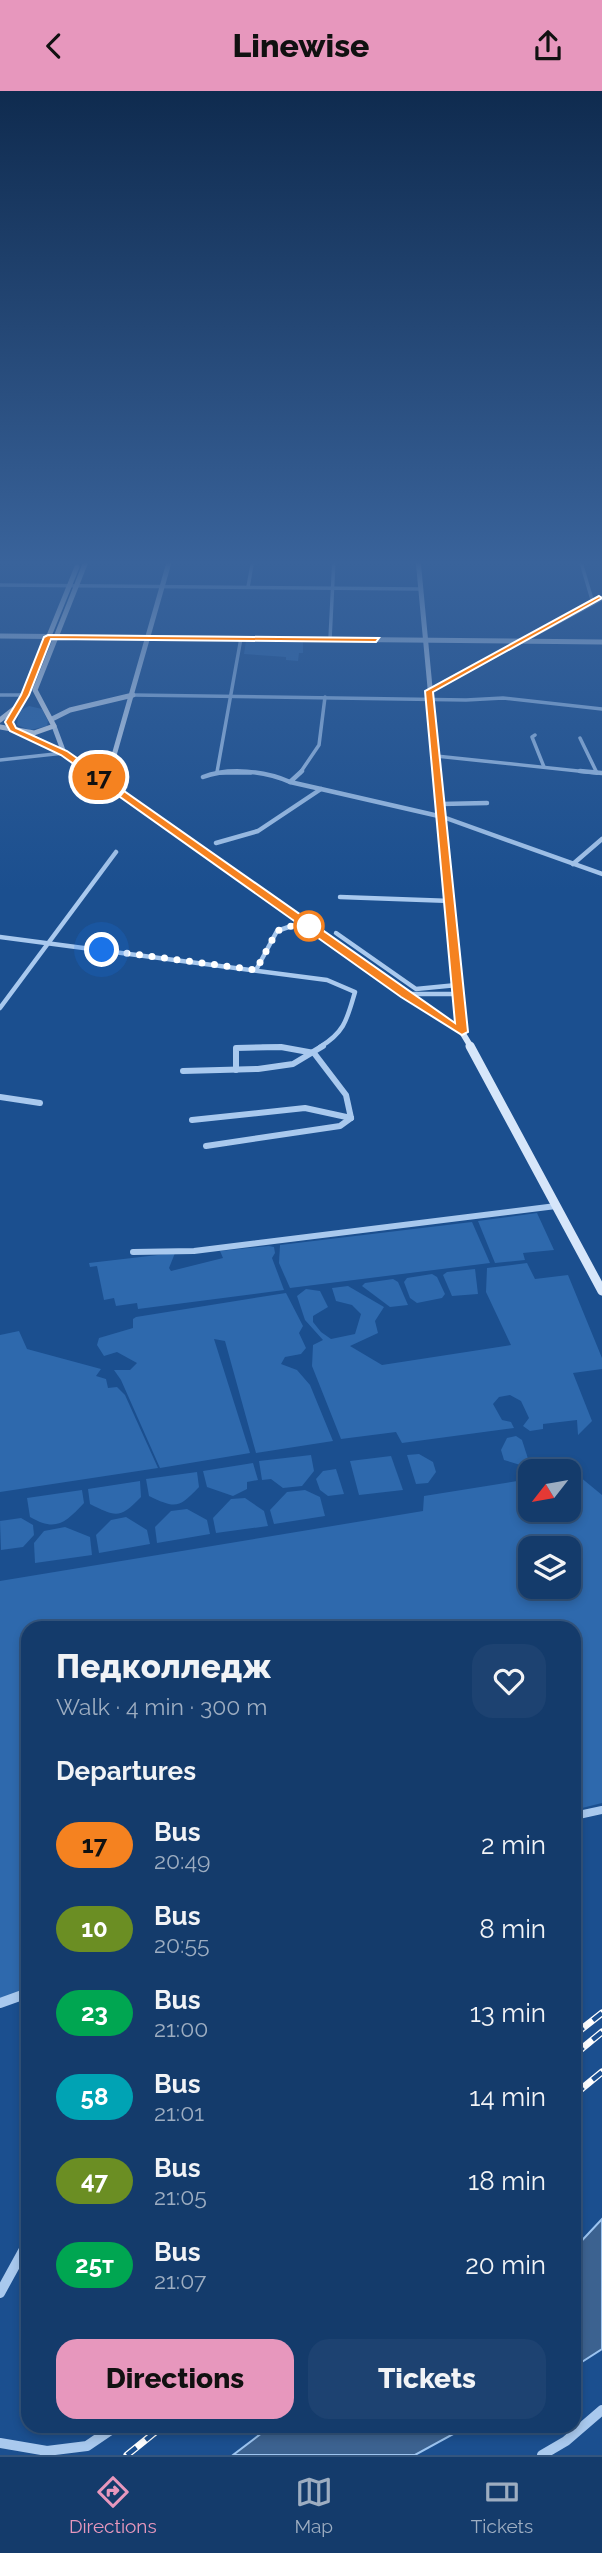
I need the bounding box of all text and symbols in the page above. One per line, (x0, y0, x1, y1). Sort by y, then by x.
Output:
icon: back (35, 27, 73, 65)
text: Linewise (233, 27, 369, 64)
icon: share (529, 27, 567, 65)
line badge: 17 (68, 754, 130, 800)
text: 17 (86, 762, 112, 791)
unlabelled marker (294, 911, 324, 941)
your location (84, 932, 119, 967)
north arrow (518, 1459, 581, 1523)
map controls (518, 1459, 581, 1599)
button: layers (518, 1536, 581, 1599)
button: heart (472, 1644, 546, 1718)
text: Педколледж (56, 1647, 272, 1686)
text: Walk · 4 min · 300 m (56, 1693, 267, 1720)
text: Departures (56, 1756, 196, 1786)
text: Bus (154, 1817, 201, 1847)
text: 17 (82, 1830, 107, 1859)
text: 2 min (481, 1830, 546, 1860)
text: 20:49 (154, 1847, 210, 1874)
text: Bus (154, 1901, 201, 1931)
text: 10 (81, 1914, 108, 1943)
text: 8 min (479, 1914, 546, 1944)
text: 20:55 (154, 1931, 209, 1958)
text: Bus (154, 1985, 201, 2015)
text: 23 (81, 1998, 108, 2027)
text: 13 min (470, 1998, 546, 2028)
text: 21:00 (154, 2015, 208, 2042)
text: Bus (154, 2069, 201, 2099)
text: 58 (81, 2082, 108, 2111)
text: 14 min (469, 2082, 546, 2112)
text: 21:01 (154, 2099, 204, 2126)
text: Bus (154, 2153, 201, 2183)
text: 47 (81, 2166, 108, 2195)
text: 18 min (468, 2166, 546, 2196)
text: 21:05 (154, 2183, 207, 2210)
text: Bus (154, 2237, 201, 2267)
text: 25т (75, 2250, 114, 2279)
text: 20 min (465, 2250, 546, 2280)
text: 21:07 (154, 2267, 206, 2294)
button: Directions (56, 2339, 294, 2419)
button: Tickets (308, 2339, 546, 2419)
tab: Directions (69, 2473, 157, 2537)
tab: Map (294, 2473, 333, 2537)
tab: Tickets (471, 2473, 533, 2537)

